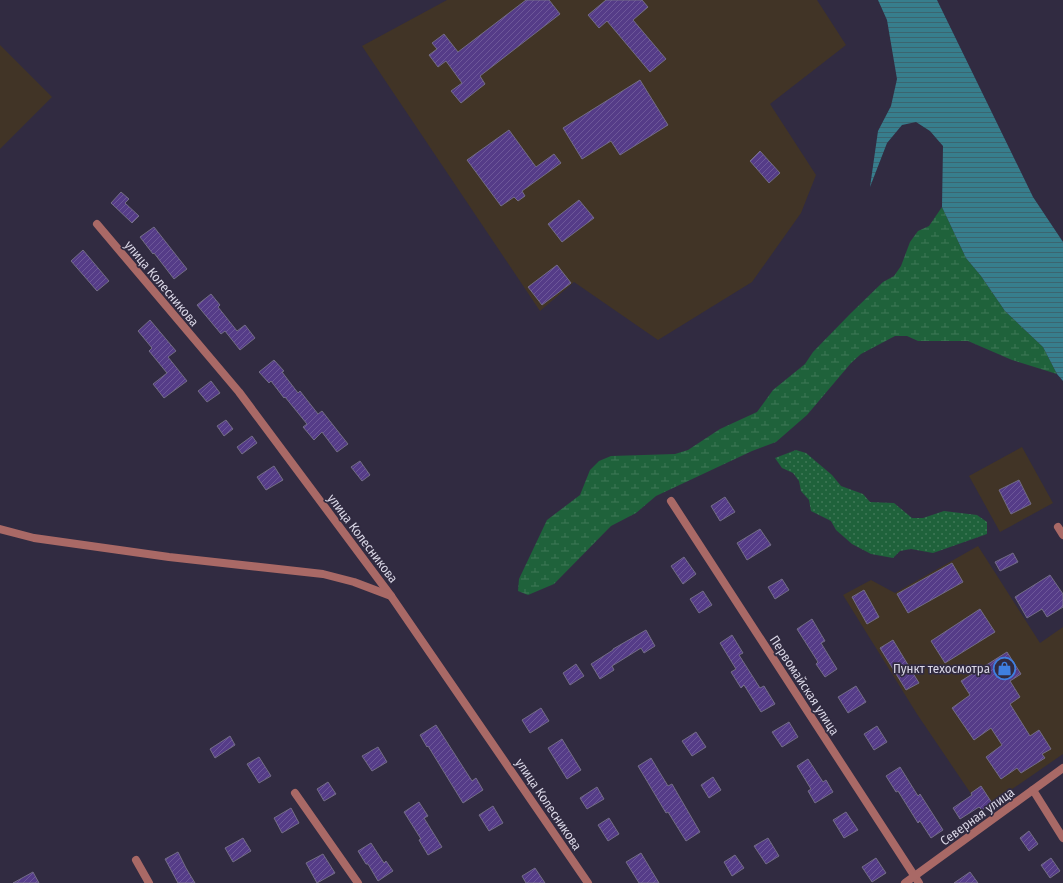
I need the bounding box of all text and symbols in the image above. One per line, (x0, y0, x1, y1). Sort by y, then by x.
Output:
street label: улица Колесникова (121, 237, 202, 329)
street label: улица Колесникова (324, 491, 401, 586)
street label: Первомайская улица (767, 633, 842, 738)
shop icon: Пункт техосмотра (992, 655, 1018, 681)
place label: Пункт техосмотра (893, 661, 990, 676)
street label: улица Колесникова (512, 756, 585, 853)
street label: Северная улица (937, 784, 1017, 848)

